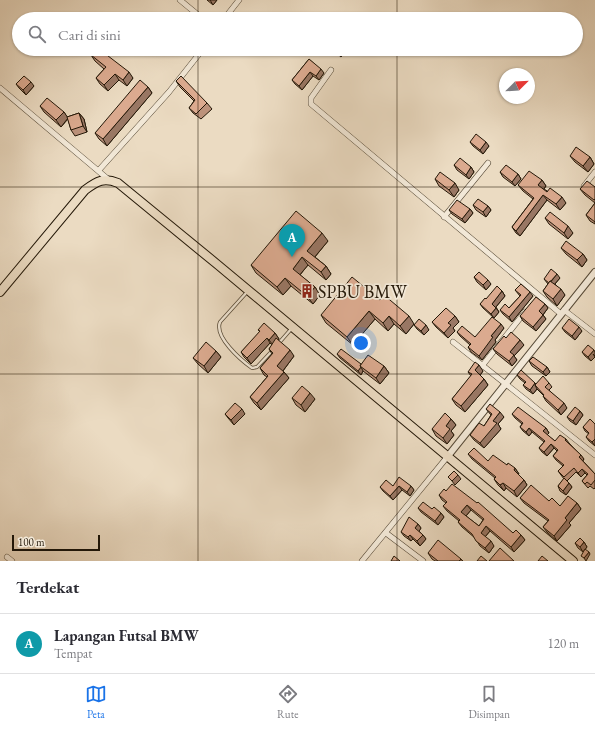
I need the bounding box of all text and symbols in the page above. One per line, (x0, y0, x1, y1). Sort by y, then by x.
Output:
search box (12, 12, 583, 56)
icon: search (26, 23, 48, 45)
text: Cari di sini (58, 25, 121, 44)
north arrow (499, 68, 535, 104)
pin: A (279, 224, 305, 257)
place label: SPBU BMW (318, 280, 408, 303)
building icon: SPBU BMW (299, 283, 315, 299)
your location (351, 333, 371, 353)
scale bar (12, 533, 100, 552)
text: 100 m (18, 535, 45, 549)
text: Terdekat (16, 576, 79, 598)
text: Lapangan Futsal BMW (54, 626, 199, 645)
text: A (24, 635, 34, 652)
text: 120 m (548, 635, 579, 652)
text: Tempat (54, 645, 92, 662)
tab: Peta (85, 683, 107, 721)
tab: Rute (277, 683, 299, 721)
tab: Disimpan (469, 683, 510, 721)

